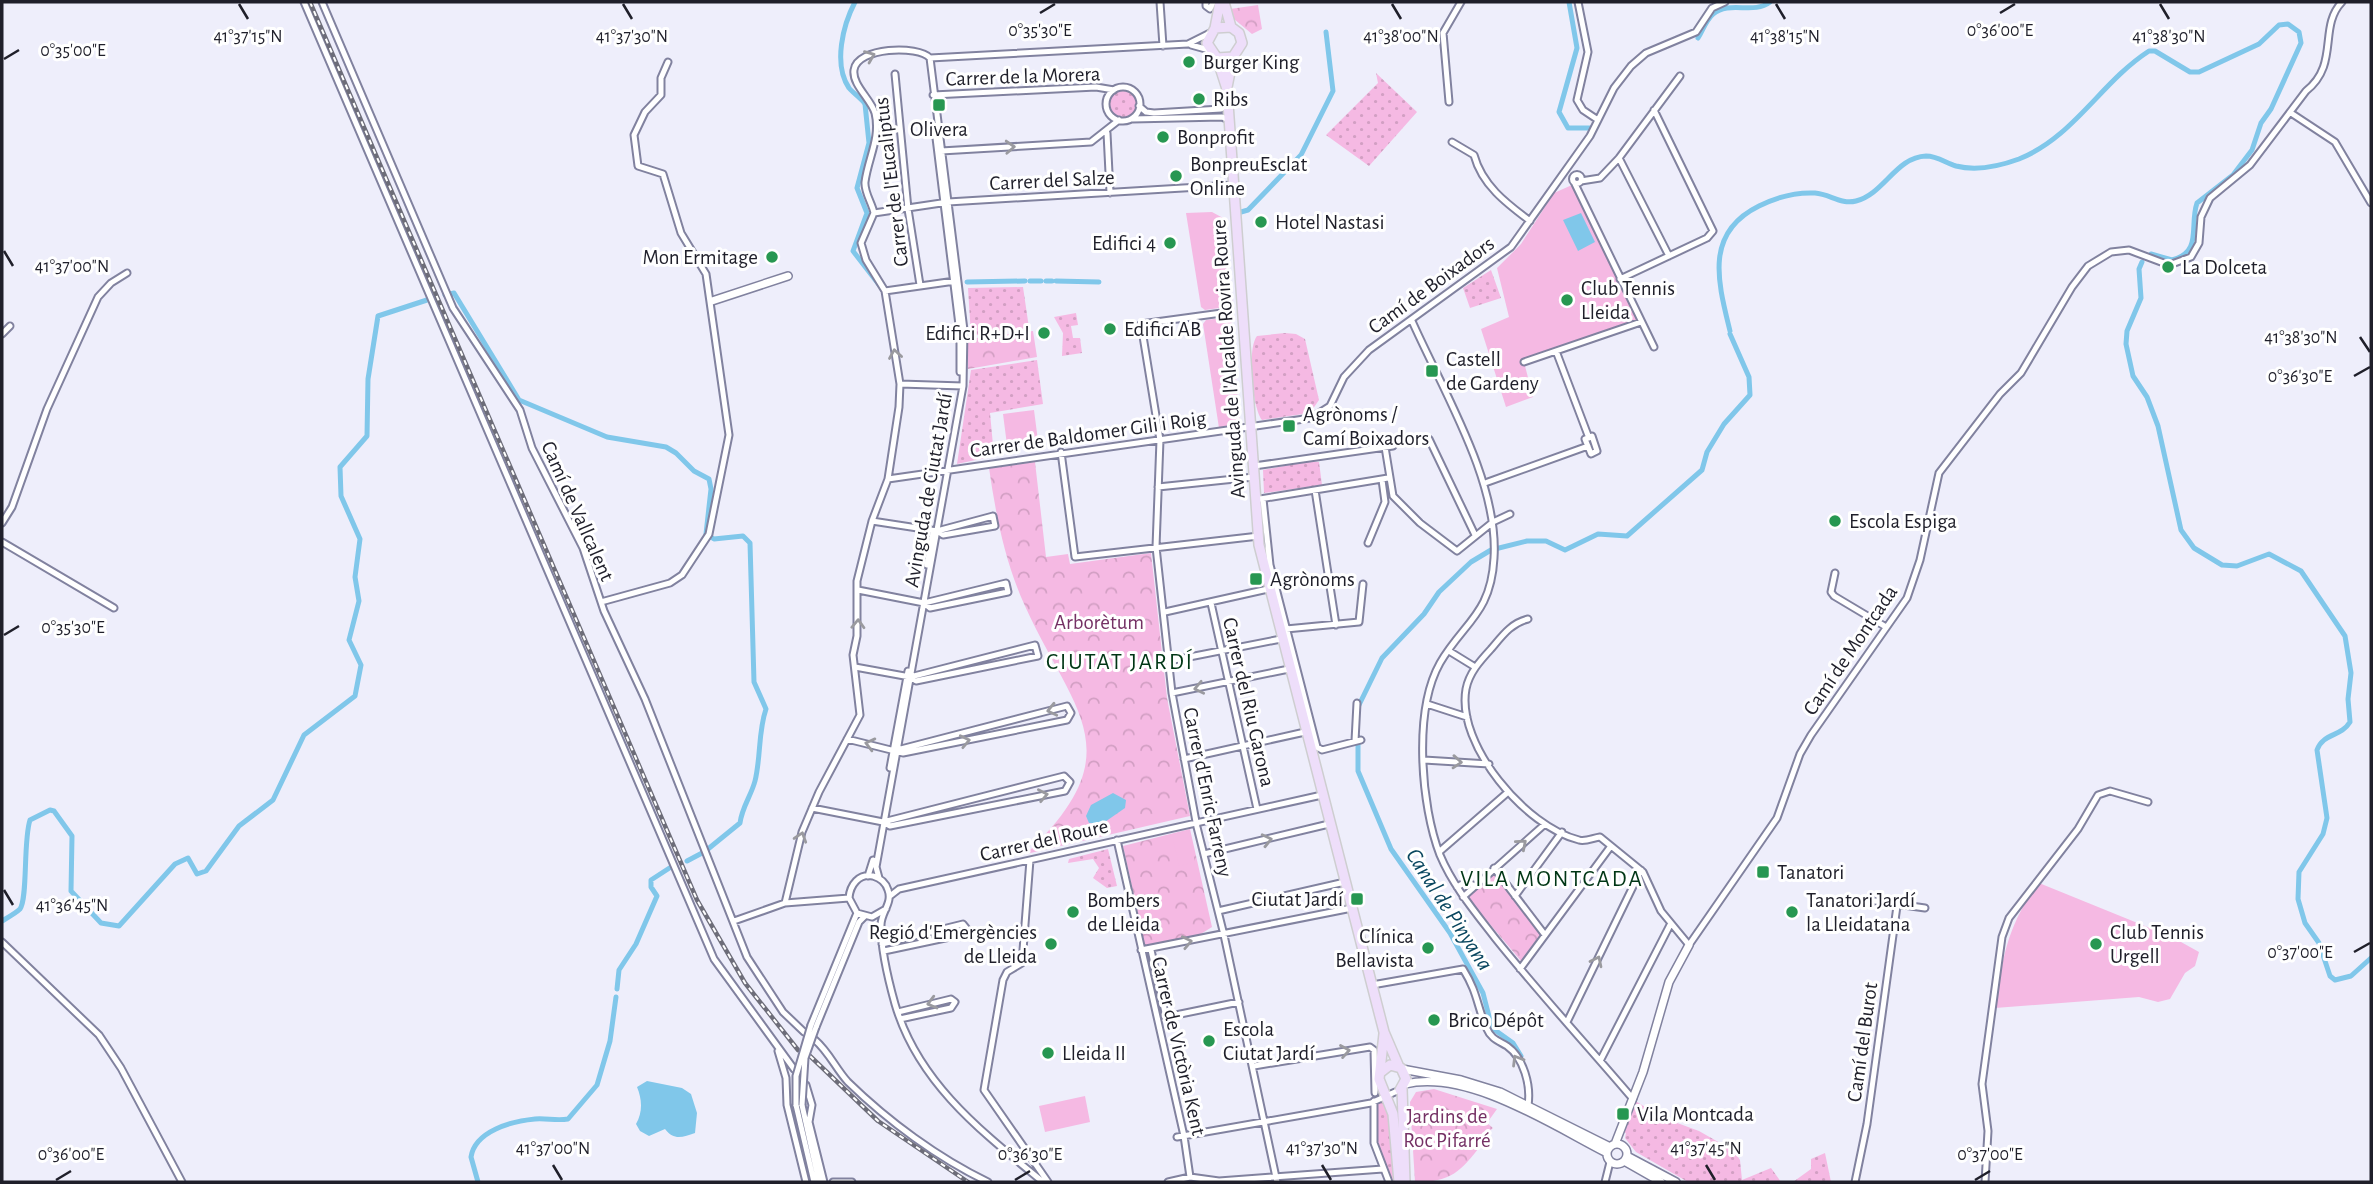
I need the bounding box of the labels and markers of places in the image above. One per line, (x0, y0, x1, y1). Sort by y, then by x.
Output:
place label: Burger King (1203, 52, 1300, 73)
marker: Burger King (1181, 54, 1197, 70)
place label: Ribs (1213, 89, 1248, 110)
marker: Ribs (1191, 91, 1207, 107)
marker: Olivera (931, 97, 947, 113)
place label: Olivera (910, 119, 968, 140)
place label: Bonprofit (1177, 127, 1255, 148)
marker: Bonprofit (1155, 129, 1171, 145)
place label: BonpreuEsclat Online (1190, 154, 1308, 199)
marker: BonpreuEsclat Online (1168, 168, 1184, 184)
place label: Hotel Nastasi (1275, 212, 1385, 233)
marker: Hotel Nastasi (1253, 214, 1269, 230)
place label: Edifici 4 (1092, 233, 1156, 254)
marker: Edifici 4 (1162, 235, 1178, 251)
place label: Mon Ermitage (643, 247, 758, 268)
marker: Mon Ermitage (764, 249, 780, 265)
place label: La Dolceta (2182, 257, 2267, 278)
marker: La Dolceta (2160, 259, 2176, 275)
place label: Club Tennis Lleida (1581, 278, 1675, 323)
marker: Club Tennis Lleida (1559, 292, 1575, 308)
place label: Edifici AB (1124, 319, 1201, 340)
marker: Edifici AB (1102, 321, 1118, 337)
place label: Edifici R+D+I (925, 323, 1030, 344)
marker: Edifici R+D+I (1036, 325, 1052, 341)
place label: Castell de Gardeny (1446, 349, 1539, 394)
marker: Castell de Gardeny (1424, 363, 1440, 379)
place label: Agrònoms / Camí Boixadors (1303, 404, 1429, 449)
marker: Agrònoms / Camí Boixadors (1281, 418, 1297, 434)
place label: Escola Espiga (1849, 511, 1957, 532)
marker: Escola Espiga (1827, 513, 1843, 529)
place label: Agrònoms (1270, 569, 1355, 590)
marker: Agrònoms (1248, 571, 1264, 587)
place label: Tanatori (1777, 862, 1844, 883)
marker: Tanatori (1755, 864, 1771, 880)
place label: Ciutat Jardí (1251, 889, 1344, 910)
place label: Bombers de Lleida (1087, 890, 1161, 935)
place label: Tanatori Jardí la Lleidatana (1806, 890, 1916, 935)
marker: Ciutat Jardí (1349, 891, 1365, 907)
marker: Bombers de Lleida (1065, 904, 1081, 920)
marker: Tanatori Jardí la Lleidatana (1784, 904, 1800, 920)
place label: Regió d'Emergències de Lleida (869, 922, 1037, 967)
place label: Club Tennis Urgell (2110, 922, 2204, 967)
place label: Clínica Bellavista (1335, 926, 1414, 971)
marker: Regió d'Emergències de Lleida (1043, 936, 1059, 952)
marker: Club Tennis Urgell (2088, 936, 2104, 952)
marker: Clínica Bellavista (1420, 940, 1436, 956)
place label: Brico Dépôt (1448, 1010, 1544, 1031)
marker: Brico Dépôt (1426, 1012, 1442, 1028)
place label: Escola Ciutat Jardí (1223, 1019, 1315, 1064)
marker: Escola Ciutat Jardí (1201, 1033, 1217, 1049)
place label: Lleida II (1062, 1043, 1126, 1064)
marker: Lleida II (1040, 1045, 1056, 1061)
place label: Vila Montcada (1637, 1104, 1754, 1125)
marker: Vila Montcada (1615, 1106, 1631, 1122)

